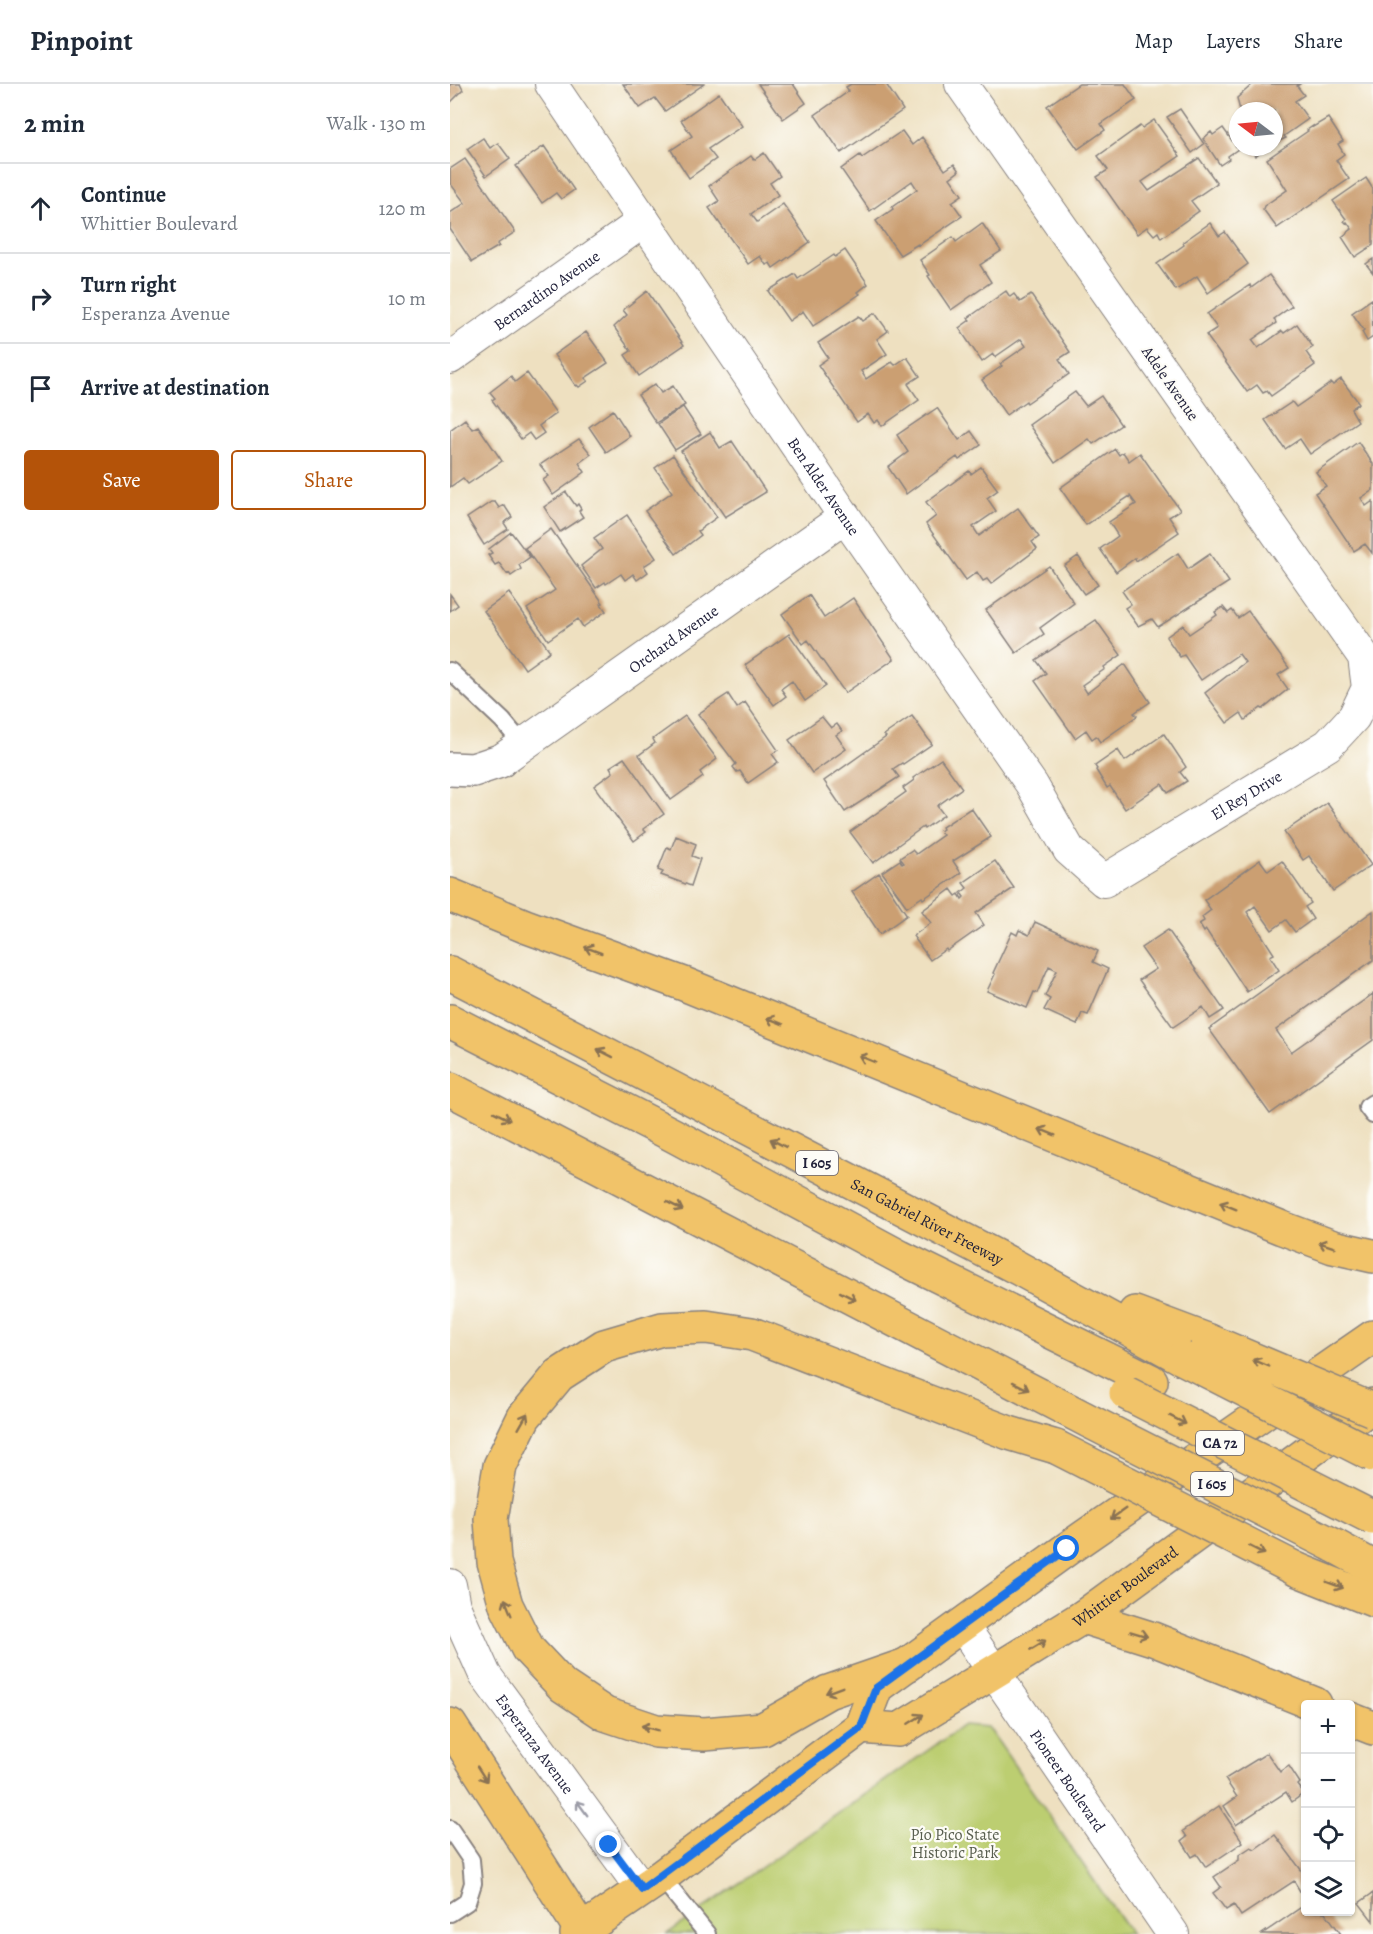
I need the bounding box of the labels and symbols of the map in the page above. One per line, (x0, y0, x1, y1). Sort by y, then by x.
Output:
north arrow (1229, 102, 1283, 156)
street label: Bernardino Avenue (489, 246, 605, 336)
street label: Adele Avenue (1136, 341, 1204, 425)
street label: Ben Alder Avenue (782, 433, 864, 540)
street label: Orchard Avenue (624, 600, 723, 679)
street label: El Rey Drive (1207, 766, 1286, 826)
one-way arrow (584, 944, 603, 955)
one-way arrow (766, 1015, 784, 1026)
one-way arrow (596, 1047, 614, 1058)
one-way arrow (858, 1053, 876, 1064)
one-way arrow (493, 1110, 510, 1122)
one-way arrow (1038, 1126, 1057, 1137)
one-way arrow (770, 1137, 787, 1149)
road number: I 605 (796, 1151, 838, 1175)
street label: San Gabriel River Freeway (847, 1173, 1008, 1271)
one-way arrow (666, 1200, 683, 1212)
one-way arrow (1219, 1200, 1237, 1211)
one-way arrow (1318, 1238, 1336, 1249)
one-way arrow (839, 1290, 856, 1302)
one-way arrow (1252, 1357, 1271, 1368)
one-way arrow (1012, 1380, 1029, 1392)
one-way arrow (517, 1413, 529, 1430)
one-way arrow (1169, 1414, 1187, 1426)
road number: CA 72 (1196, 1431, 1244, 1455)
road number: I 605 (1191, 1472, 1233, 1496)
one-way arrow (1110, 1508, 1126, 1520)
route start (1053, 1535, 1079, 1561)
street label: Whittier Boulevard (1068, 1541, 1183, 1633)
one-way arrow (1248, 1544, 1266, 1556)
one-way arrow (1326, 1580, 1344, 1591)
one-way arrow (502, 1599, 513, 1617)
one-way arrow (1129, 1630, 1148, 1641)
one-way arrow (1029, 1638, 1046, 1650)
one-way arrow (825, 1685, 844, 1696)
street label: Esperanza Avenue (490, 1689, 579, 1799)
one-way arrow (907, 1713, 924, 1725)
one-way arrow (641, 1722, 660, 1734)
street label: Pioneer Boulevard (1024, 1725, 1110, 1837)
one-way arrow (476, 1765, 488, 1782)
one-way arrow (576, 1801, 588, 1817)
park label: Pío Pico State Historic Park (911, 1824, 999, 1864)
route end (595, 1831, 621, 1857)

